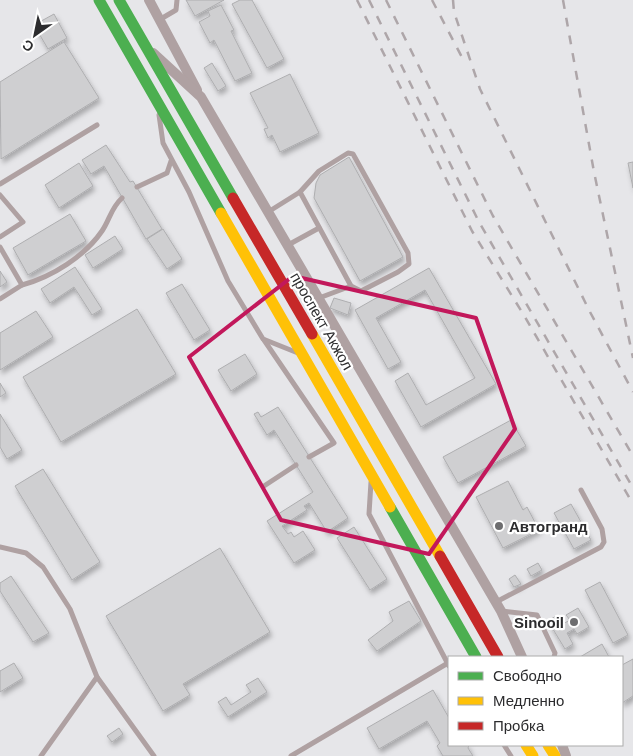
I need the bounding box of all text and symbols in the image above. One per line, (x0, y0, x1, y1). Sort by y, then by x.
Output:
north arrow (10, 10, 60, 60)
text: С (19, 36, 37, 55)
street label: проспект Акжол (287, 269, 357, 373)
place label: Автогранд (509, 518, 588, 535)
marker: Автогранд (493, 520, 505, 532)
place label: Sinooil (514, 614, 564, 631)
marker: Sinooil (568, 616, 580, 628)
legend (448, 656, 623, 746)
text: Свободно (493, 667, 562, 684)
text: Медленно (493, 692, 564, 709)
text: Пробка (493, 717, 545, 734)

